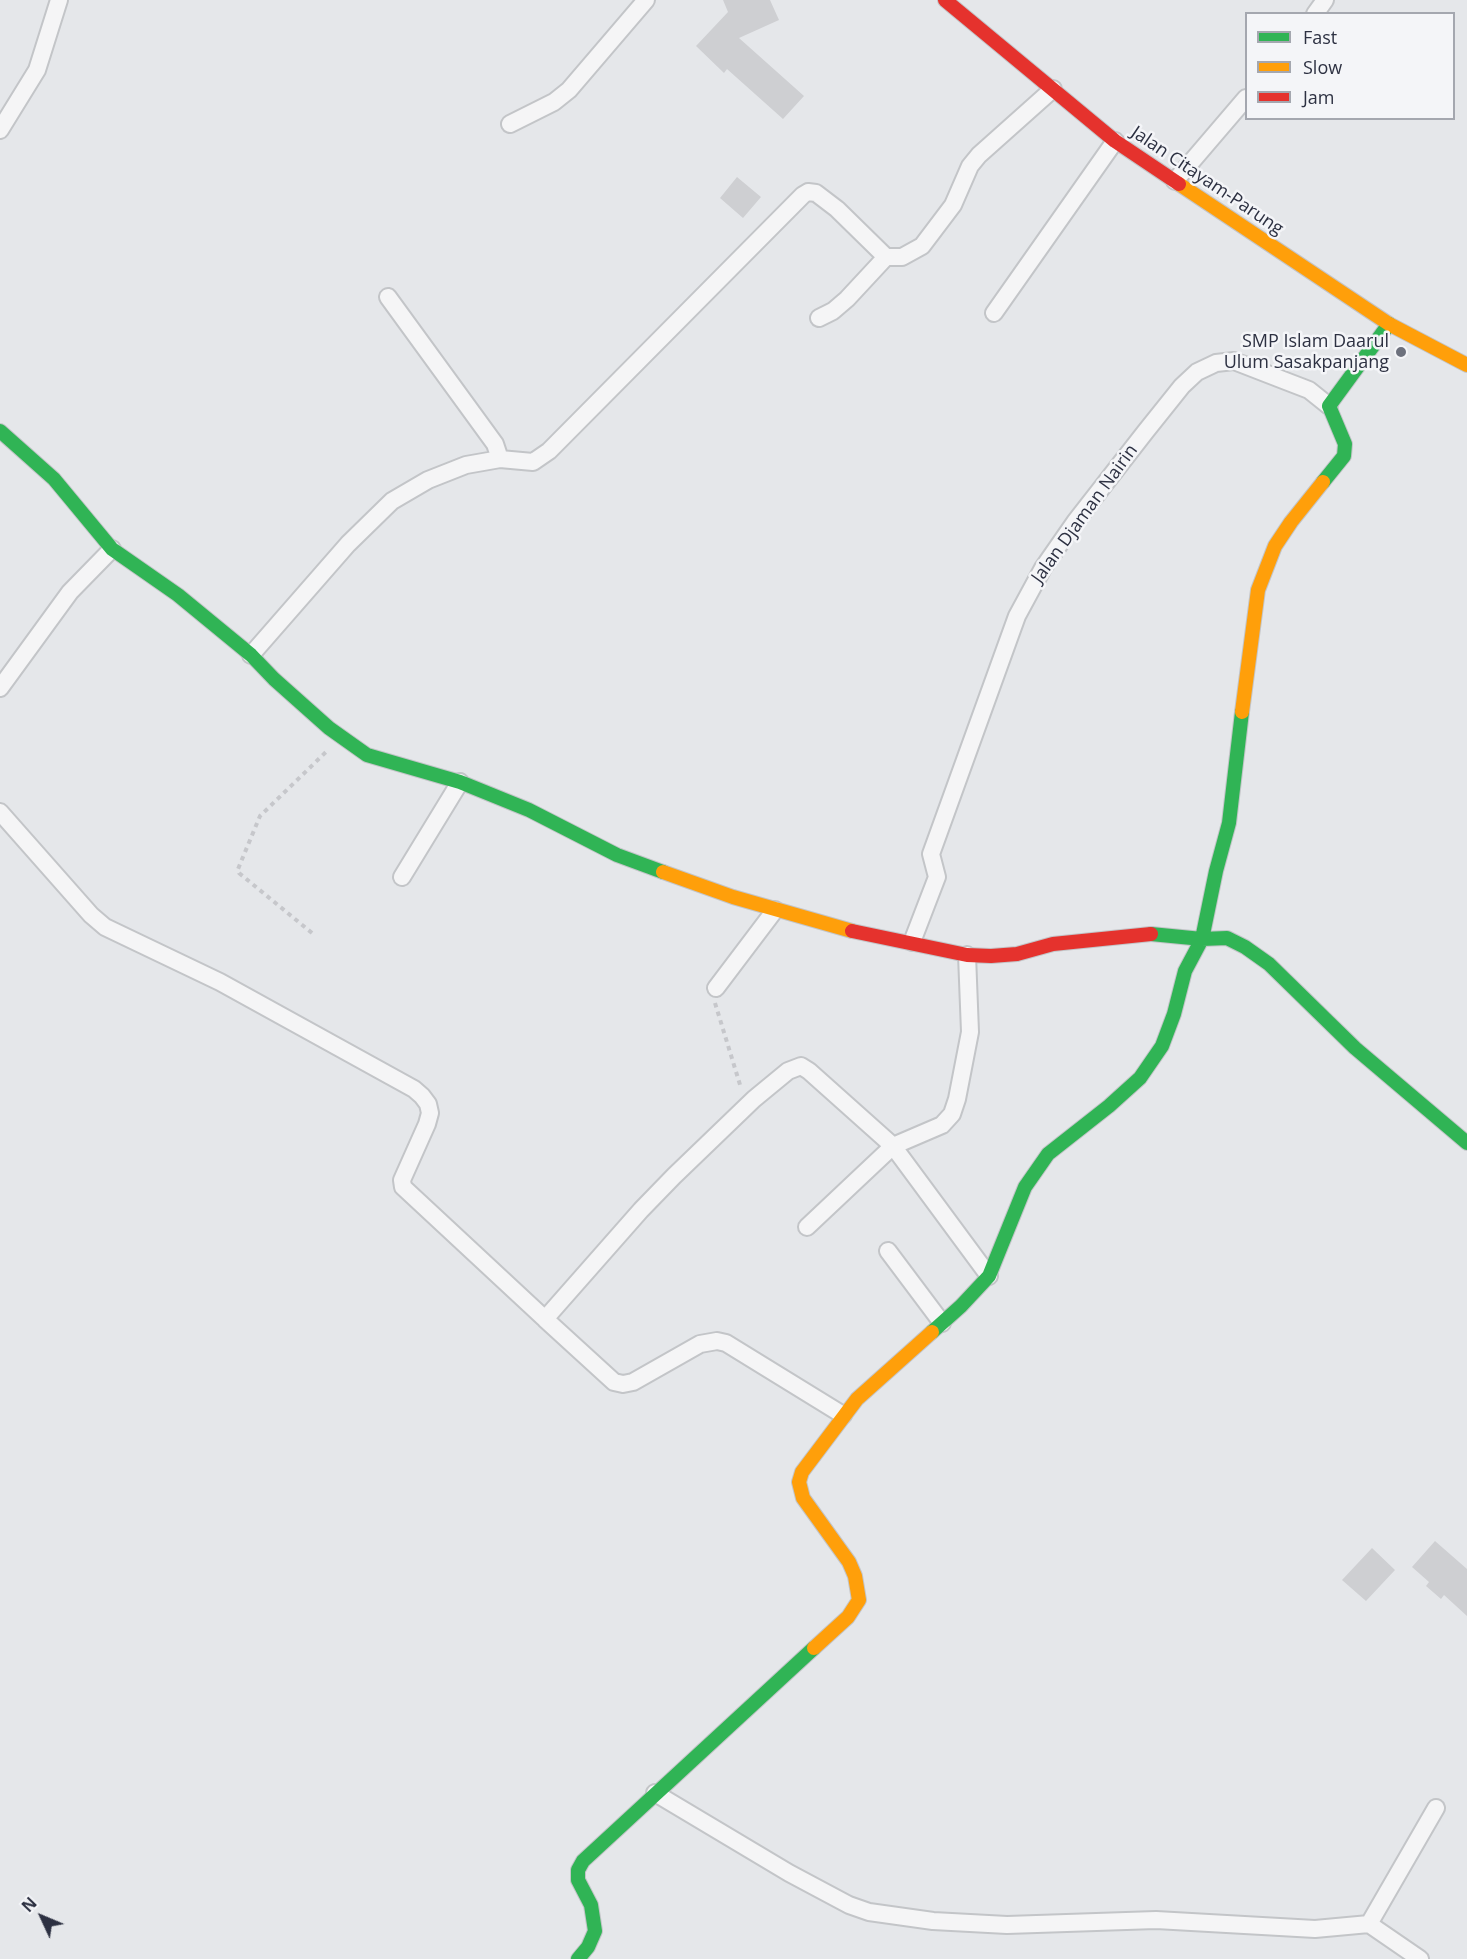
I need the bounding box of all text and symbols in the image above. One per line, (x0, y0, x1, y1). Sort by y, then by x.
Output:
legend (1245, 12, 1455, 120)
text: Fast (1303, 25, 1337, 49)
text: Slow (1303, 55, 1342, 79)
text: Jam (1303, 85, 1335, 109)
street label: Jalan Citayam-Parung (1127, 122, 1287, 240)
place label: SMP Islam Daarul Ulum Sasakpanjang (1224, 331, 1389, 374)
marker: SMP Islam Daarul Ulum Sasakpanjang (1394, 345, 1408, 359)
street label: Jalan Djaman Nairin (1027, 440, 1143, 588)
north arrow (12, 1887, 72, 1947)
text: N (17, 1892, 41, 1917)

